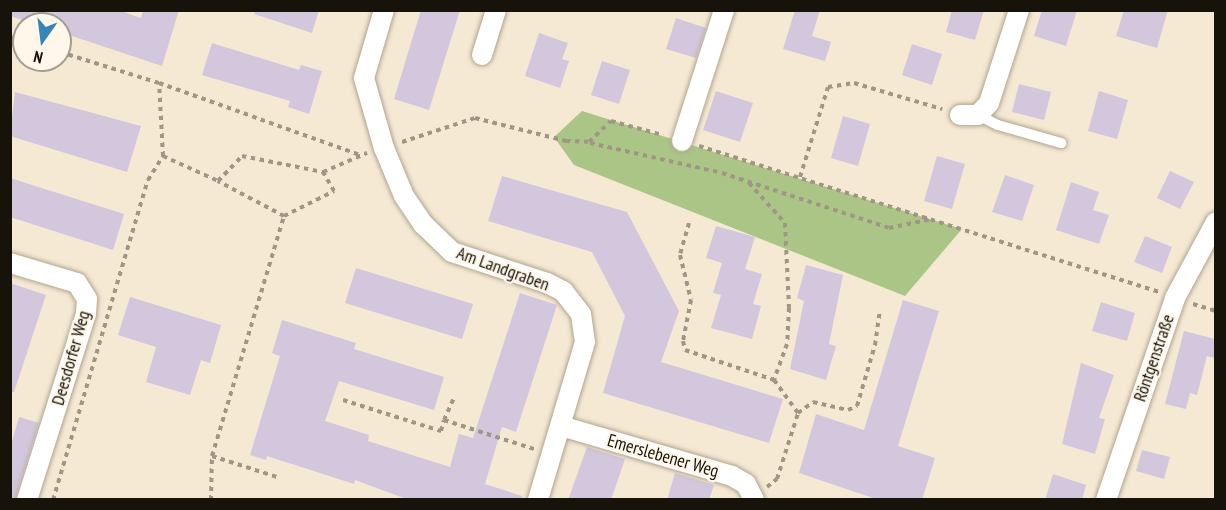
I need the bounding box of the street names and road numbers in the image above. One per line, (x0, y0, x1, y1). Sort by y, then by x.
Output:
street label: Am Landgraben (454, 242, 552, 296)
street label: Deesdorfer Weg (47, 308, 95, 408)
street label: Röntgenstraße (1129, 312, 1179, 404)
street label: Emerslebener Weg (605, 430, 721, 482)

